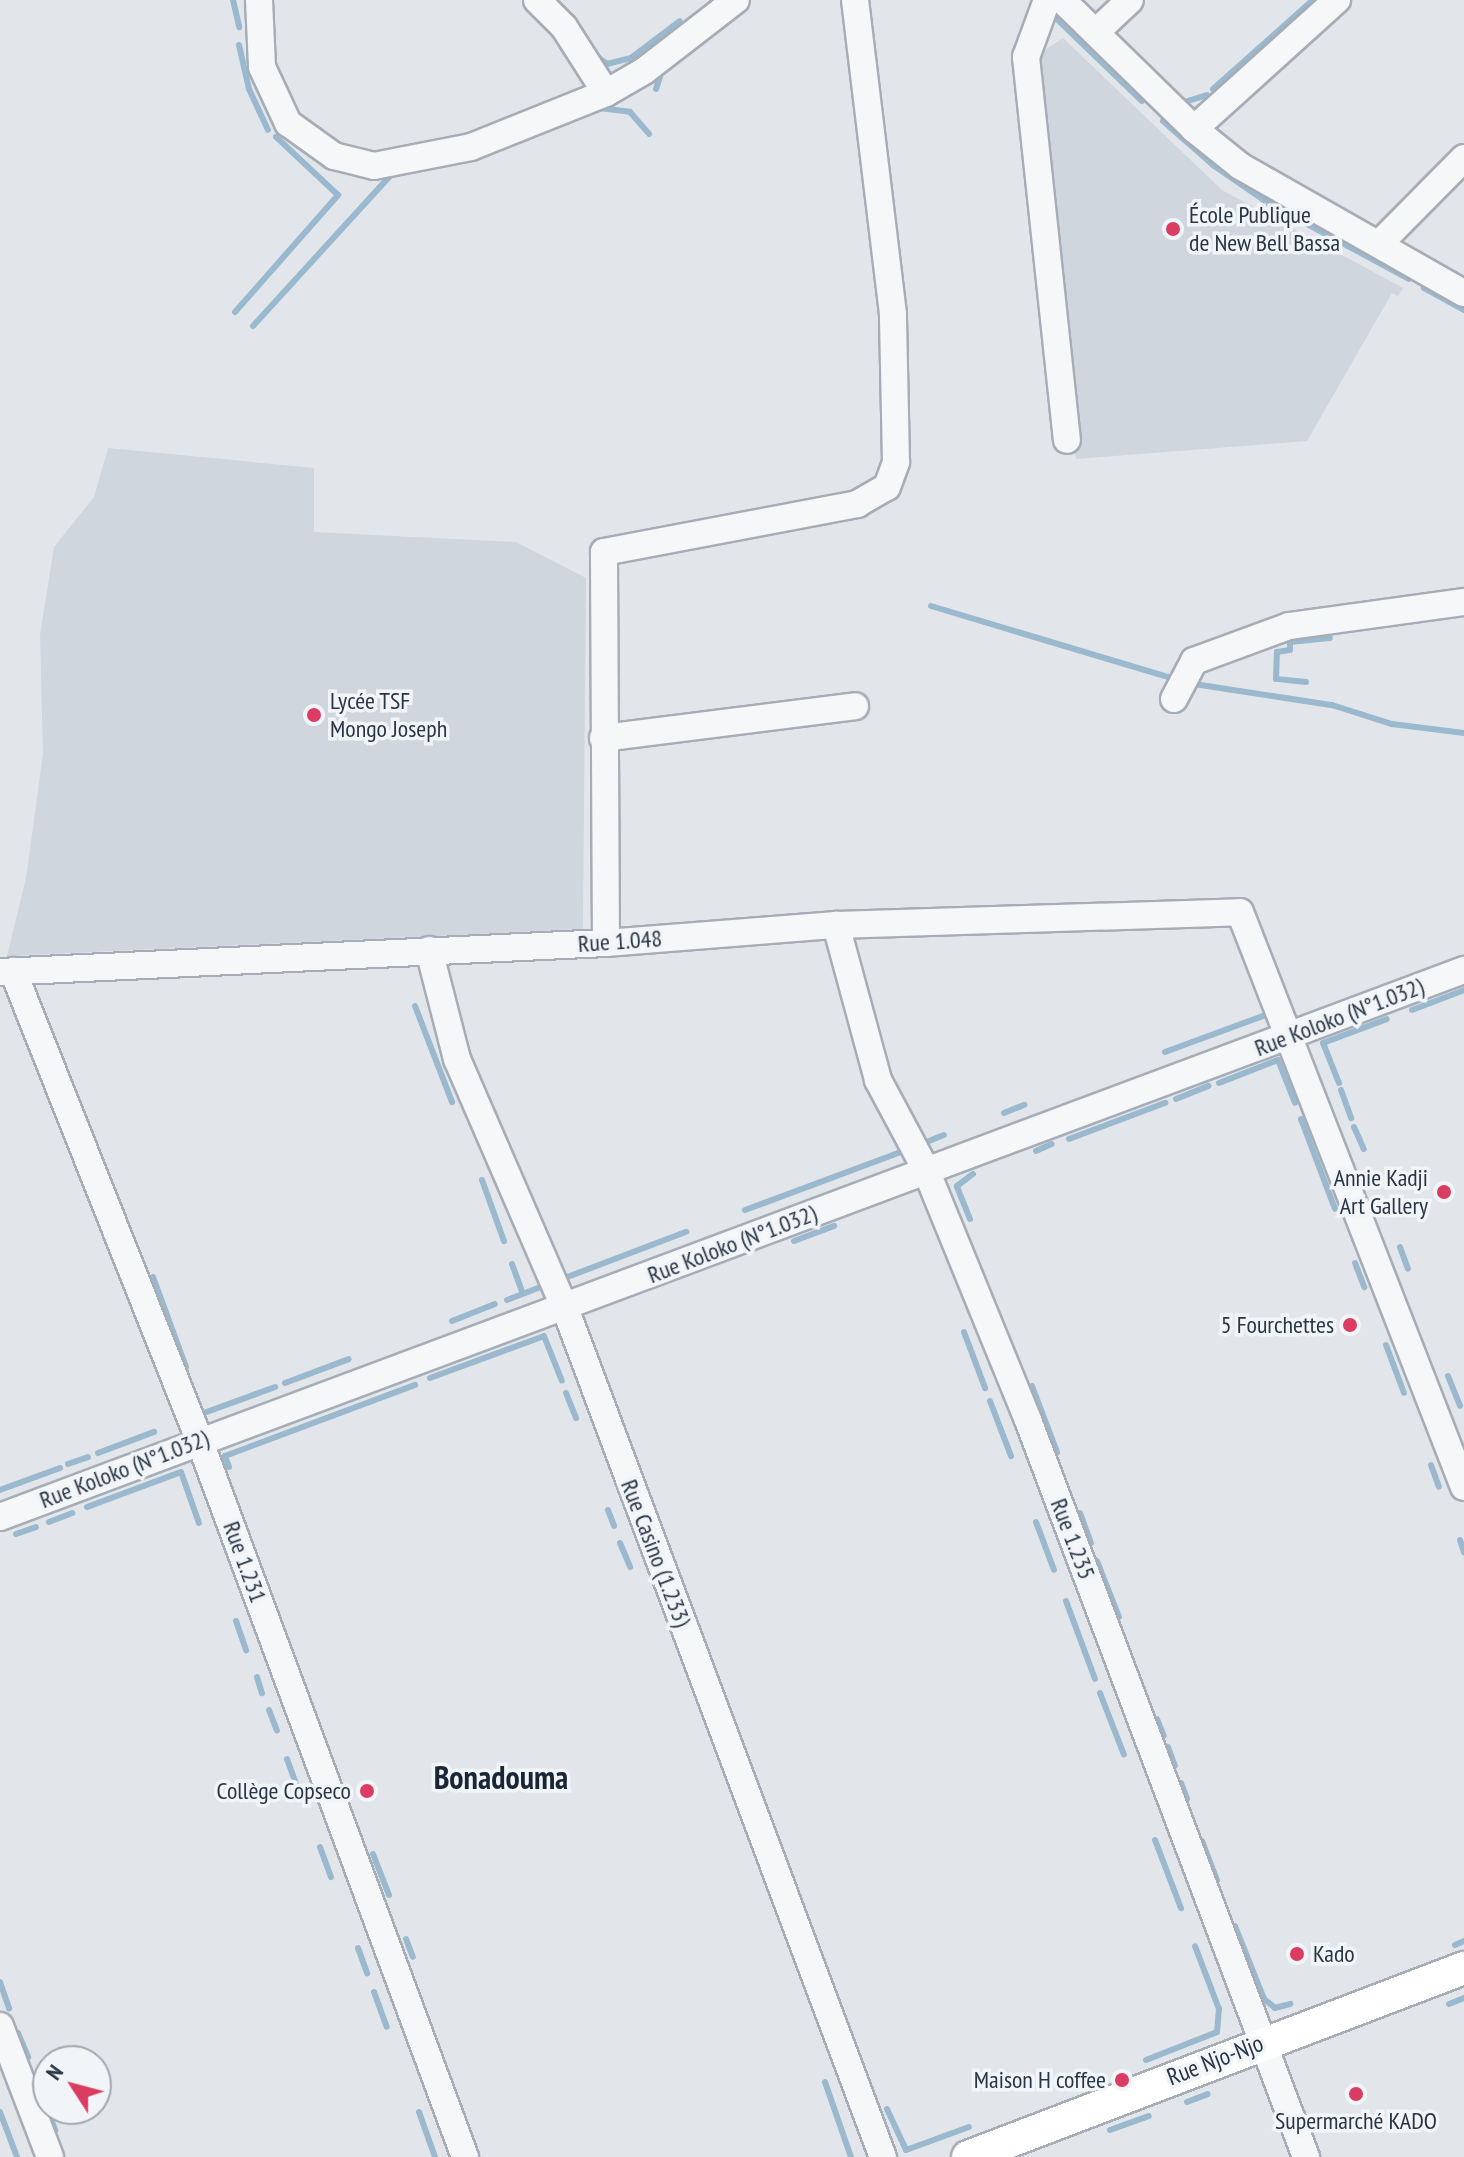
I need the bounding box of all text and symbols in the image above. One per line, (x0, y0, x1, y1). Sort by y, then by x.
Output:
place label: École Publique de New Bell Bassa (1189, 201, 1340, 257)
marker: École Publique de New Bell Bassa (1164, 220, 1182, 238)
place label: Lycée TSF Mongo Joseph (330, 687, 447, 743)
marker: Lycée TSF Mongo Joseph (305, 706, 323, 724)
street label: Rue 1.048 (577, 924, 663, 958)
street label: Rue Koloko (N°1.032) (1251, 972, 1427, 1062)
place label: Annie Kadji Art Gallery (1334, 1164, 1428, 1220)
marker: Annie Kadji Art Gallery (1435, 1183, 1453, 1201)
street label: Rue Koloko (N°1.032) (644, 1199, 820, 1289)
place label: 5 Fourchettes (1221, 1311, 1334, 1339)
marker: 5 Fourchettes (1341, 1316, 1359, 1334)
street label: Rue Koloko (N°1.032) (36, 1424, 212, 1514)
street label: Rue Casino (1.233) (615, 1475, 697, 1631)
street label: Rue 1.235 (1044, 1494, 1102, 1584)
street label: Rue 1.231 (217, 1517, 273, 1607)
district label: Bonadouma (434, 1758, 568, 1796)
place label: Collège Copseco (217, 1777, 351, 1805)
marker: Collège Copseco (358, 1782, 376, 1800)
place label: Kado (1313, 1940, 1355, 1968)
marker: Kado (1288, 1945, 1306, 1963)
street label: Rue Njo-Njo (1163, 2028, 1267, 2092)
north arrow (32, 2045, 112, 2125)
text: N (39, 2059, 69, 2085)
place label: Maison H coffee (974, 2066, 1106, 2094)
marker: Maison H coffee (1113, 2071, 1131, 2089)
marker: Supermarché KADO (1347, 2085, 1365, 2103)
place label: Supermarché KADO (1275, 2107, 1437, 2135)

